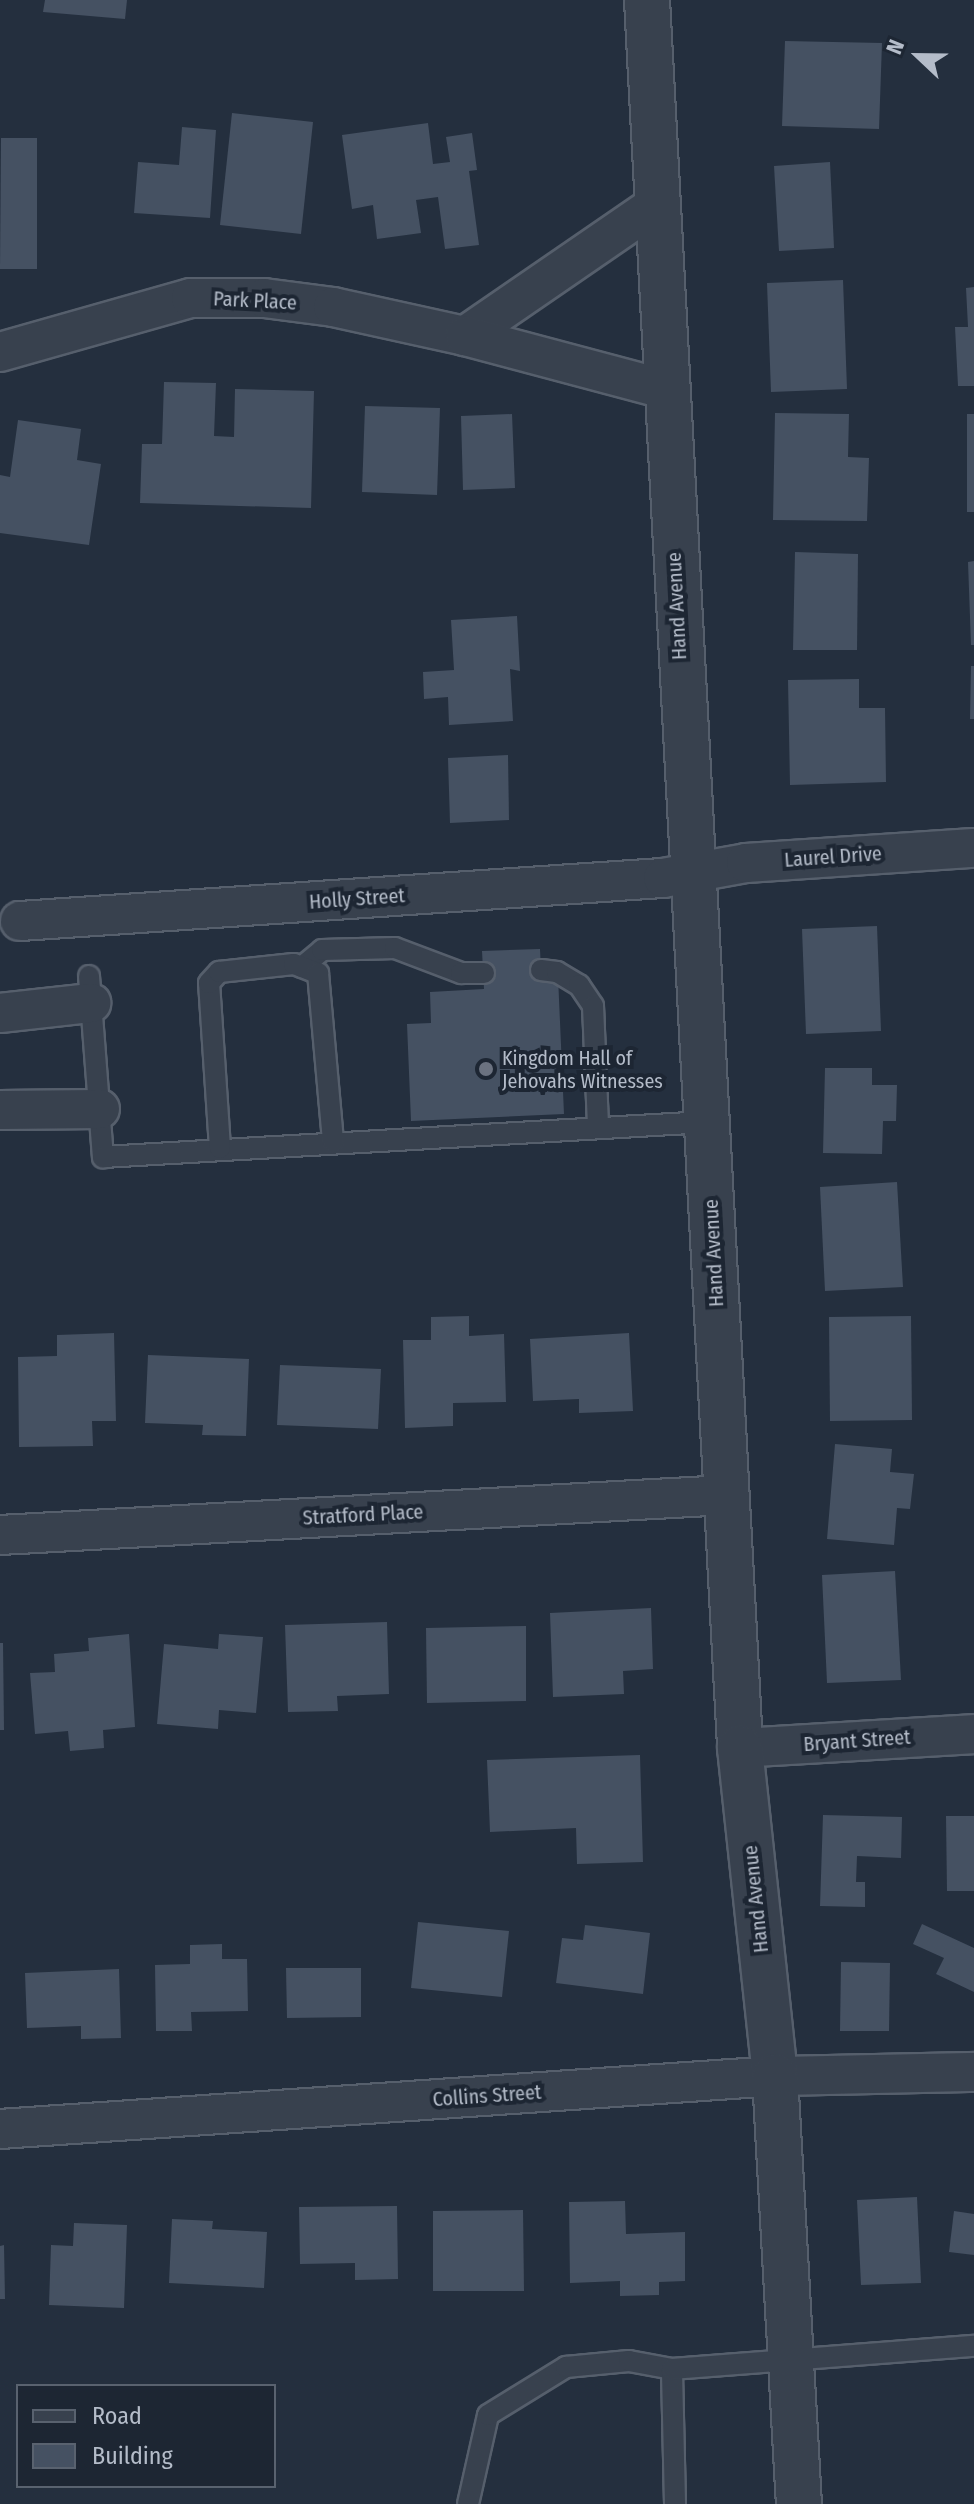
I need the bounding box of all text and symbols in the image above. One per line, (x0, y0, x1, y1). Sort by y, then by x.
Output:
north arrow (878, 16, 958, 96)
text: N (880, 36, 910, 58)
street label: Park Place (213, 287, 297, 315)
street label: Hand Avenue (662, 551, 692, 661)
street label: Laurel Drive (783, 842, 883, 872)
street label: Holly Street (308, 884, 406, 914)
place label: Kingdom Hall of Jehovahs Witnesses (502, 1046, 663, 1093)
marker: Kingdom Hall of Jehovahs Witnesses (477, 1060, 495, 1078)
street label: Hand Avenue (699, 1198, 729, 1308)
street label: Stratford Place (302, 1500, 424, 1530)
street label: Bryant Street (803, 1725, 911, 1757)
street label: Hand Avenue (738, 1844, 774, 1954)
street label: Collins Street (432, 2080, 542, 2112)
legend (16, 2384, 276, 2488)
text: Road (92, 2402, 142, 2430)
text: Building (92, 2442, 173, 2470)

